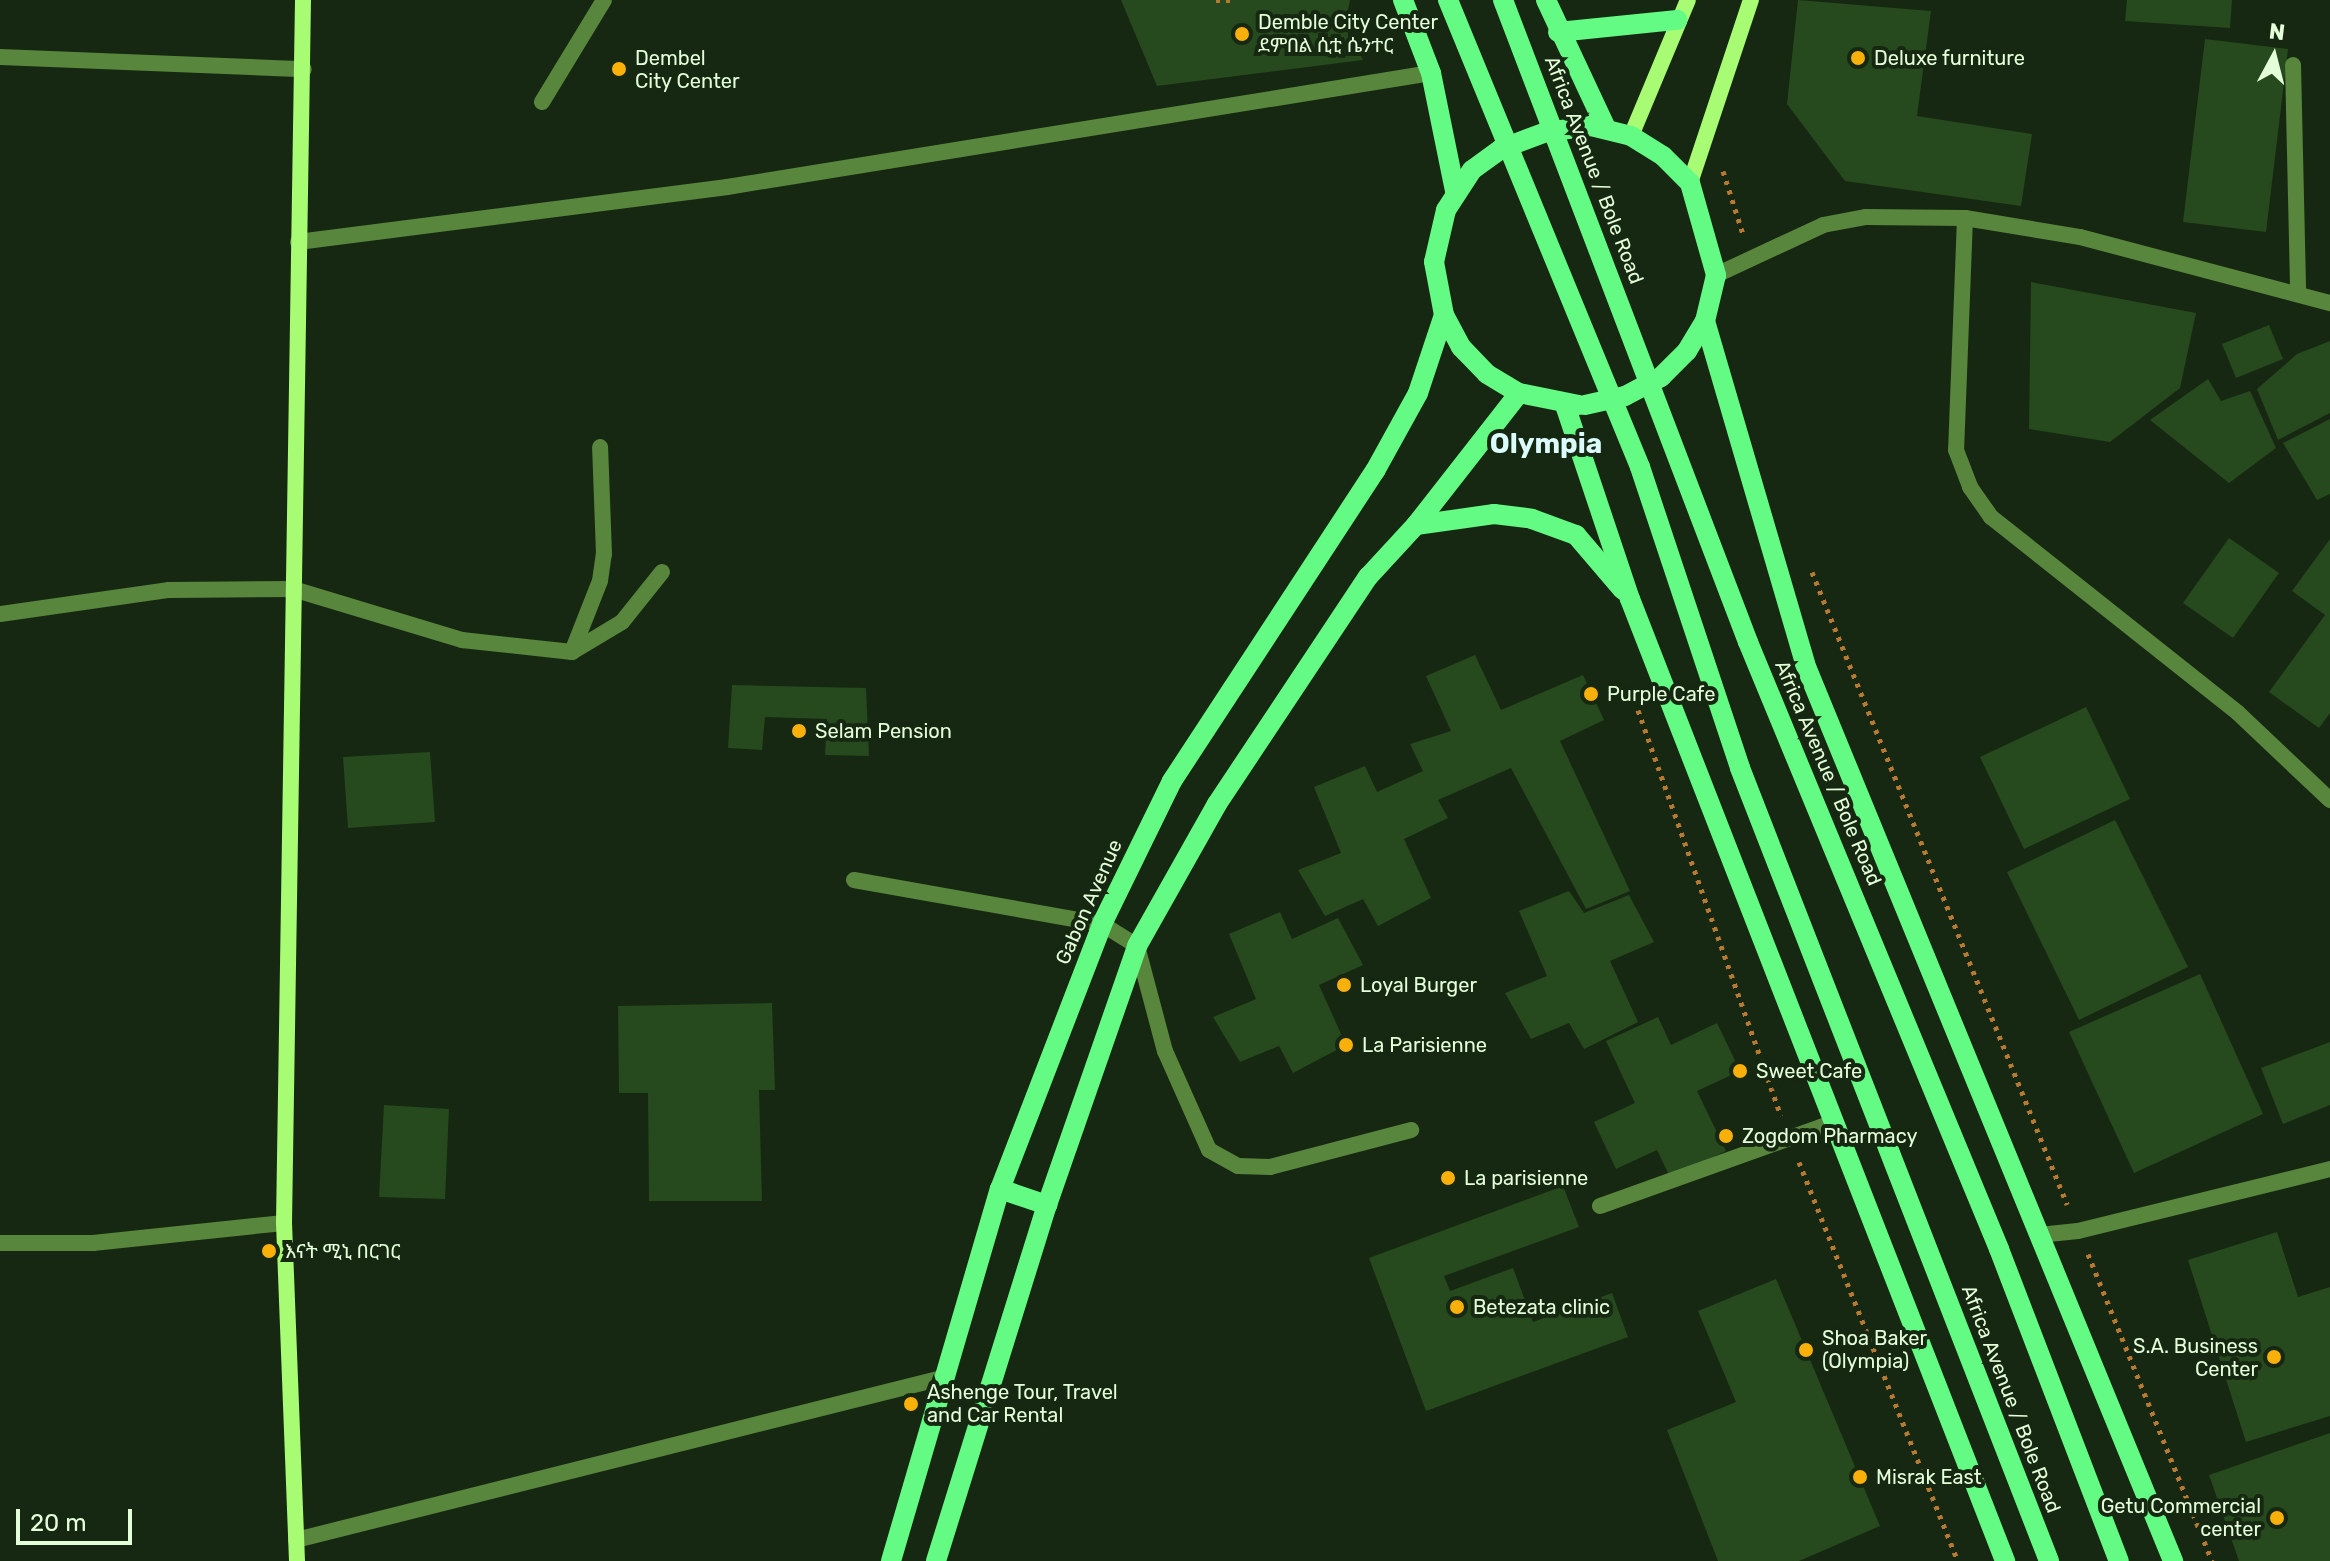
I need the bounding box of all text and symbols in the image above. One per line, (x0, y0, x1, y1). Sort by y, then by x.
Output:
place label: Demble City Center ደምበል ሲቲ ሴንተር (1258, 10, 1439, 57)
north arrow (2234, 16, 2314, 96)
text: N (2267, 17, 2286, 46)
marker: Demble City Center ደምበል ሲቲ ሴንተር (1233, 25, 1251, 43)
place label: Dembel City Center (635, 46, 740, 93)
place label: Deluxe furniture (1874, 46, 2025, 70)
marker: Deluxe furniture (1849, 49, 1867, 67)
street label: Africa Avenue / Bole Road (1539, 52, 1649, 288)
marker: Dembel City Center (610, 60, 628, 78)
district label: Olympia (1490, 427, 1602, 461)
street label: Africa Avenue / Bole Road (1770, 657, 1886, 889)
place label: Purple Cafe (1607, 682, 1715, 706)
marker: Purple Cafe (1582, 685, 1600, 703)
place label: Selam Pension (815, 719, 952, 743)
marker: Selam Pension (790, 722, 808, 740)
street label: Gabon Avenue (1051, 835, 1127, 969)
place label: Loyal Burger (1360, 973, 1477, 997)
marker: Loyal Burger (1335, 976, 1353, 994)
place label: La Parisienne (1362, 1033, 1487, 1057)
marker: La Parisienne (1337, 1036, 1355, 1054)
place label: Sweet Cafe (1756, 1059, 1862, 1083)
marker: Sweet Cafe (1731, 1062, 1749, 1080)
place label: Zogdom Pharmacy (1742, 1124, 1917, 1148)
marker: Zogdom Pharmacy (1717, 1127, 1735, 1145)
place label: La parisienne (1464, 1166, 1588, 1190)
marker: La parisienne (1439, 1169, 1457, 1187)
place label: እናት ሚኒ በርገር (285, 1239, 401, 1263)
marker: እናት ሚኒ በርገር (260, 1242, 278, 1260)
street label: Africa Avenue / Bole Road (1956, 1281, 2066, 1517)
place label: Betezata clinic (1473, 1295, 1610, 1319)
marker: Betezata clinic (1448, 1298, 1466, 1316)
place label: Shoa Baker (Olympia) (1822, 1326, 1927, 1373)
place label: S.A. Business Center (2133, 1334, 2258, 1381)
marker: Shoa Baker (Olympia) (1797, 1341, 1815, 1359)
marker: S.A. Business Center (2265, 1348, 2283, 1366)
place label: Ashenge Tour, Travel and Car Rental (927, 1380, 1119, 1427)
marker: Ashenge Tour, Travel and Car Rental (902, 1395, 920, 1413)
place label: Misrak East (1876, 1465, 1982, 1489)
marker: Misrak East (1851, 1468, 1869, 1486)
scale bar (20, 1493, 136, 1543)
place label: Getu Commercial center (2101, 1494, 2261, 1541)
text: 20 m (30, 1509, 87, 1537)
marker: Getu Commercial center (2268, 1509, 2286, 1527)

